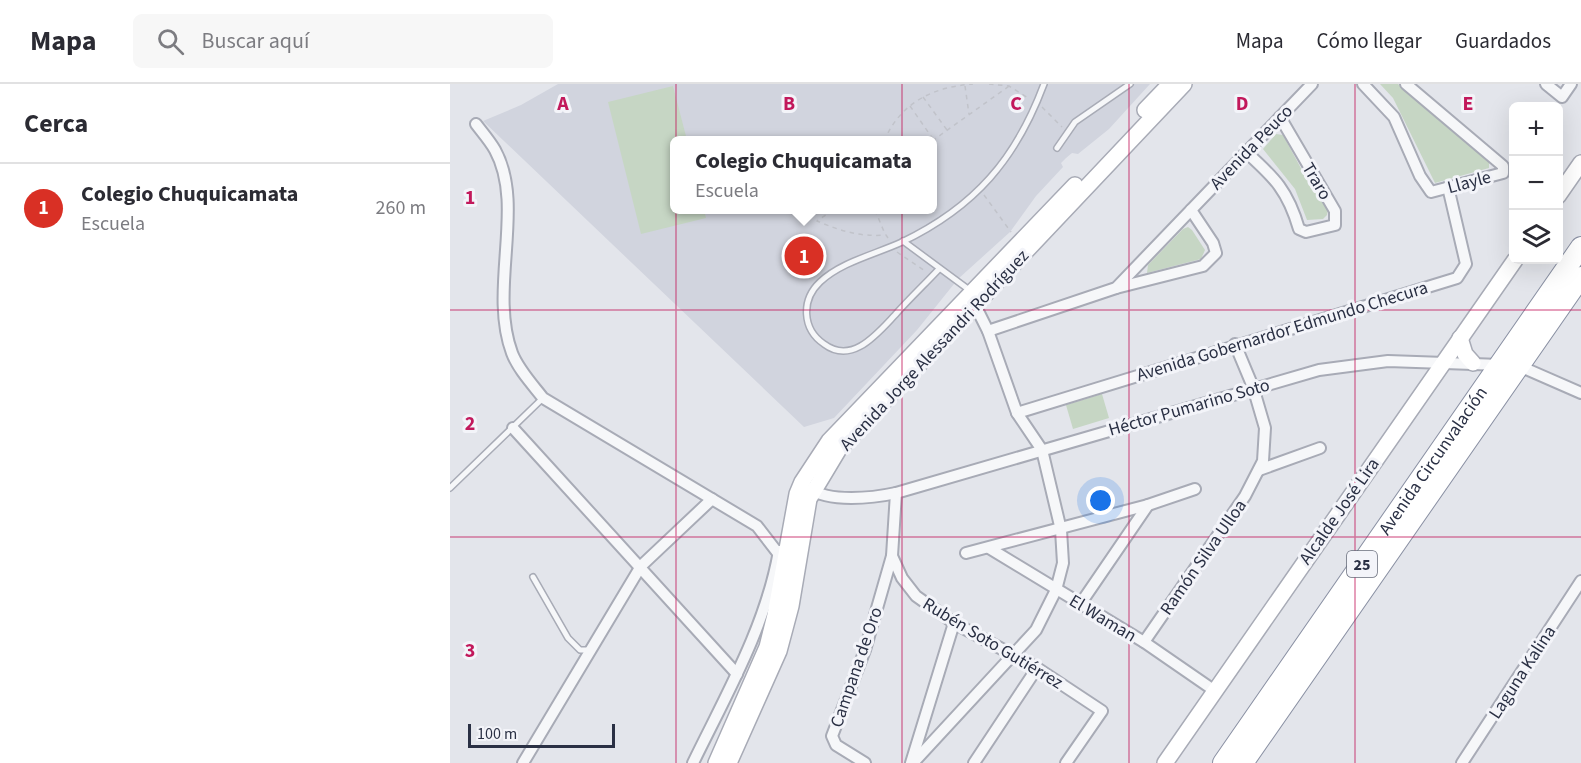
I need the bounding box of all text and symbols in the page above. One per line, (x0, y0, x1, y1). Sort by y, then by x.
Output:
search box (133, 14, 553, 68)
text: Mapa (30, 21, 97, 61)
icon: search (154, 25, 187, 58)
text: Buscar aquí (202, 25, 309, 57)
text: Mapa (1236, 26, 1284, 56)
text: Cómo llegar (1317, 26, 1422, 56)
text: Guardados (1455, 26, 1551, 56)
text: A (556, 90, 569, 118)
text: B (783, 90, 795, 118)
text: C (1010, 90, 1022, 118)
text: D (1236, 90, 1248, 118)
text: E (1463, 90, 1473, 118)
street label: Avenida Peuco (1204, 99, 1299, 196)
map controls (1509, 102, 1563, 264)
button: + (1509, 102, 1563, 156)
text: Cerca (24, 105, 88, 142)
popup (670, 136, 937, 214)
text: Colegio Chuquicamata (695, 145, 912, 177)
button: − (1509, 156, 1563, 210)
street label: Traro (1296, 158, 1337, 205)
street label: Llayle (1444, 165, 1494, 200)
text: Escuela (695, 177, 759, 205)
text: Colegio Chuquicamata (81, 178, 298, 210)
text: 1 (465, 184, 475, 212)
text: 1 (38, 194, 49, 222)
text: 260 m (376, 194, 426, 222)
text: Escuela (81, 210, 145, 238)
button: layers (1509, 210, 1563, 264)
pin: 1 (784, 234, 824, 279)
street label: Avenida Jorge Alessandri Rodríguez (834, 244, 1035, 457)
street label: Avenida Gobernardor Edmundo Checura (1133, 275, 1431, 388)
street label: Héctor Pumarino Soto (1106, 372, 1273, 442)
street label: Avenida Circunvalación (1373, 382, 1494, 540)
text: 2 (465, 410, 475, 438)
street label: Alcalde José Lira (1293, 453, 1386, 570)
your location (1086, 486, 1115, 515)
street label: Ramón Silva Ulloa (1154, 494, 1253, 620)
road number: 25 (1347, 551, 1377, 577)
street label: El Waman (1064, 589, 1141, 648)
street label: Rubén Soto Gutiérrez (918, 592, 1068, 695)
street label: Campana de Oro (824, 604, 889, 731)
street label: Laguna Kalina (1483, 621, 1562, 724)
text: 3 (465, 637, 475, 665)
scale bar (468, 721, 615, 748)
text: 100 m (477, 723, 517, 745)

